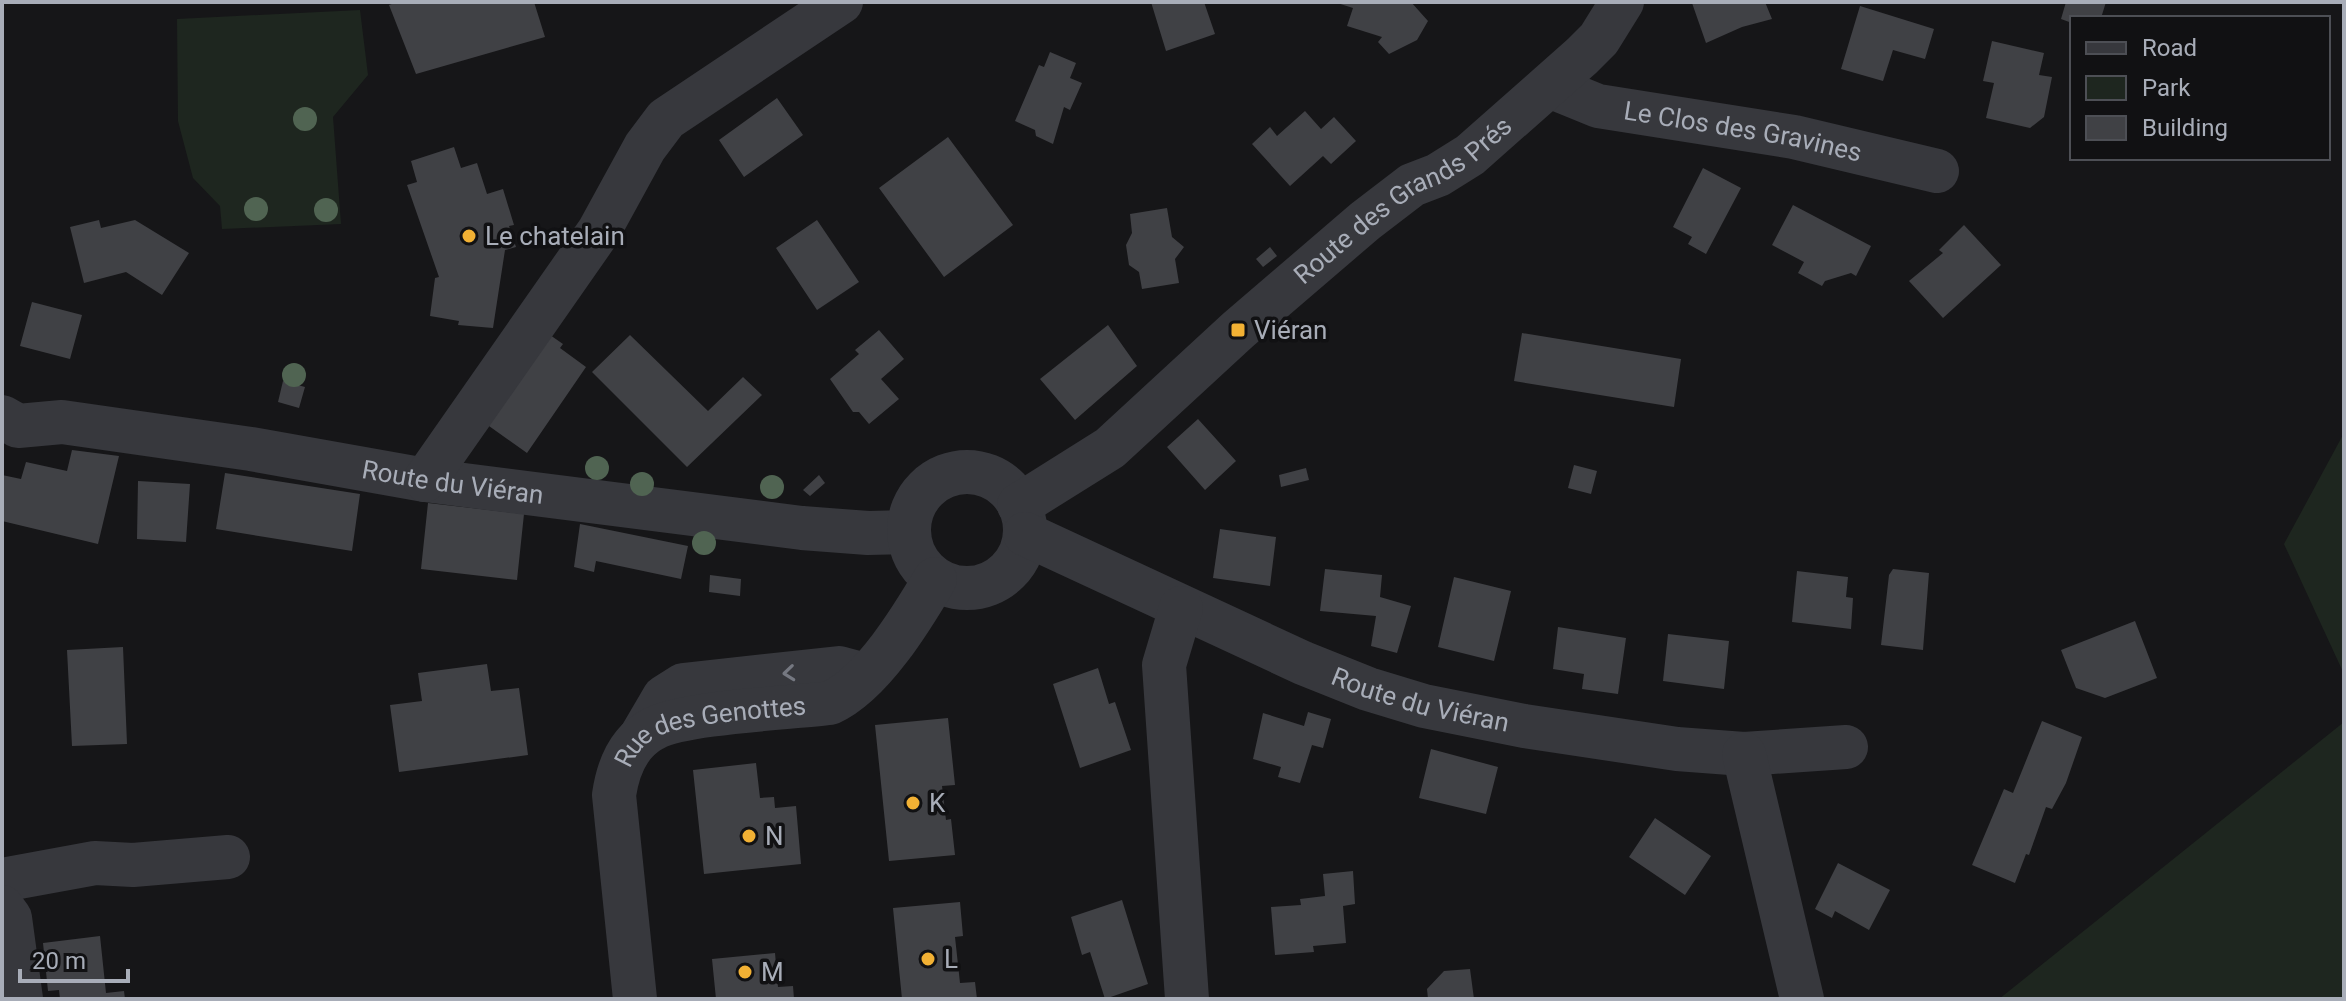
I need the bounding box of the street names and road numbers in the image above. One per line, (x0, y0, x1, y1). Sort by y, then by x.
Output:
street label: Le Clos des Gravines (1622, 95, 1865, 168)
street label: Route des Grands Prés (1288, 111, 1518, 290)
street label: Route du Viéran (360, 454, 545, 510)
street label: Route du Viéran (1327, 661, 1512, 738)
street label: Rue des Genottes (608, 691, 807, 772)

